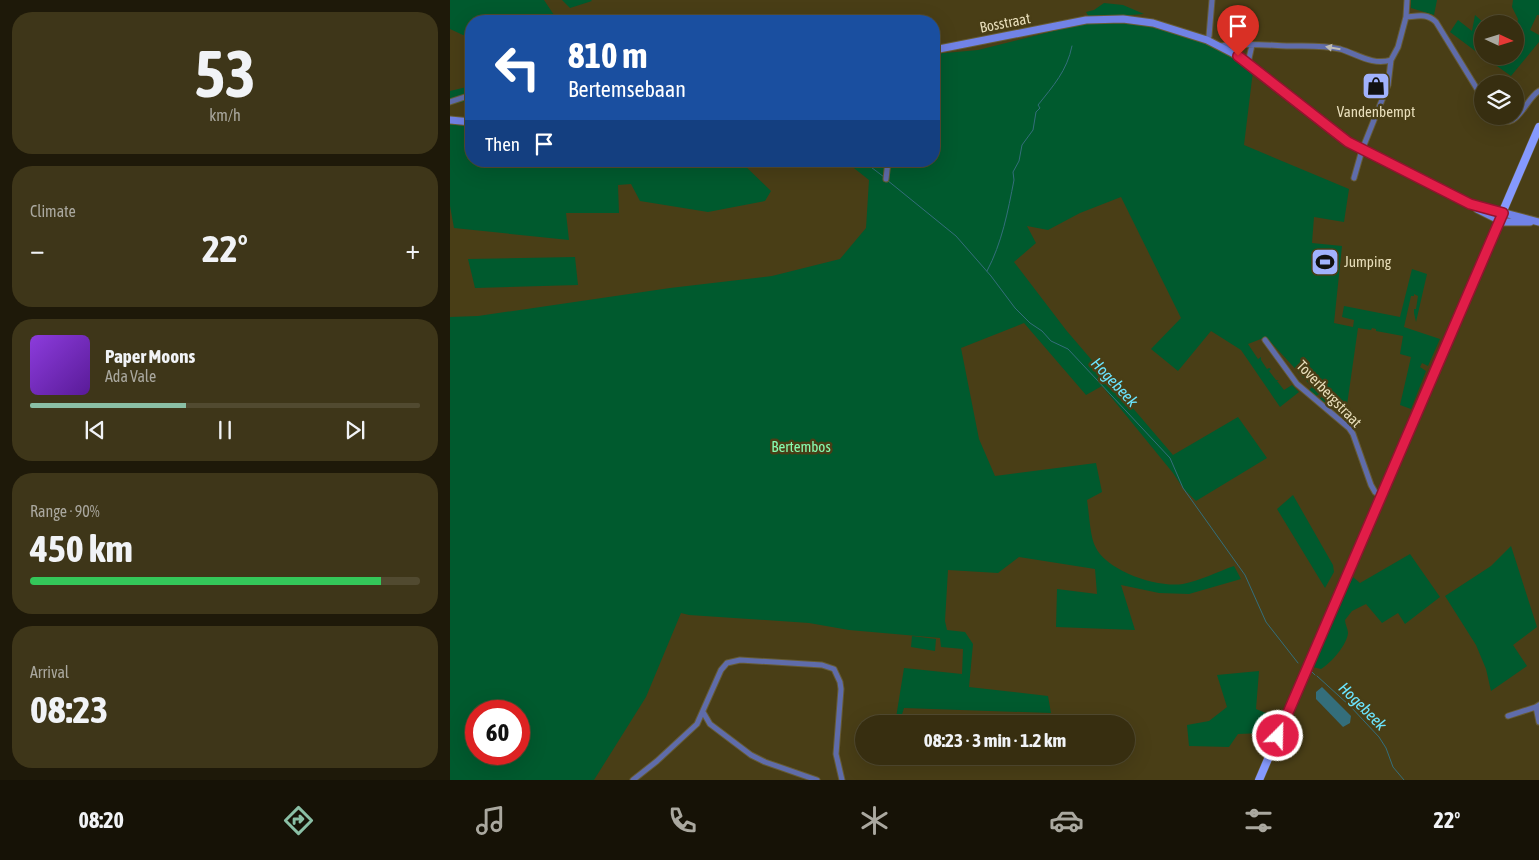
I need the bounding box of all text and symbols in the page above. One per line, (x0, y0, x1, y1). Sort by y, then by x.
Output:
pin (1217, 5, 1259, 56)
street label: Bosstraat (978, 9, 1032, 36)
icon: arrive (1224, 12, 1252, 40)
north arrow (1474, 15, 1524, 65)
map controls (1474, 15, 1524, 125)
icon: left (485, 35, 550, 100)
text: 810 m (568, 35, 647, 75)
text: 53 (194, 36, 256, 111)
one-way arrow (1324, 44, 1340, 52)
shop icon: Vandenbempt (1361, 71, 1391, 101)
button: layers (1474, 75, 1524, 125)
text: Bertemsebaan (568, 76, 686, 102)
place label: Vandenbempt (1337, 103, 1415, 120)
text: km/h (209, 106, 241, 124)
icon: arrive (530, 130, 558, 158)
text: Then (485, 133, 520, 155)
text: Climate (30, 202, 76, 220)
text: 22° (202, 227, 248, 270)
text: − (30, 233, 45, 265)
text: + (405, 233, 420, 265)
sports icon: Jumping (1310, 247, 1340, 277)
place label: Jumping (1344, 253, 1392, 270)
text: Paper Moons (105, 345, 195, 367)
water label: Hogebeek (1087, 354, 1143, 412)
street label: Toverbergstraat (1293, 357, 1365, 431)
text: Ada Vale (105, 367, 156, 385)
icon: previous (81, 416, 109, 444)
icon: pause (211, 416, 239, 444)
icon: next (341, 416, 369, 444)
park label: Bertembos (771, 438, 831, 455)
text: Range · 90% (30, 502, 100, 520)
text: 450 km (30, 527, 133, 570)
text: Arrival (30, 663, 69, 681)
water label: Hogebeek (1335, 678, 1391, 735)
text: 08:23 (30, 688, 108, 731)
speed limit sign: 60 (465, 700, 530, 765)
position arrow (1251, 709, 1303, 761)
text: 08:23 · 3 min · 1.2 km (924, 729, 1066, 751)
icon: directions (281, 803, 316, 838)
icon: music (473, 803, 508, 838)
icon: phone (665, 803, 700, 838)
icon: climate (857, 803, 892, 838)
icon: car (1049, 803, 1084, 838)
icon: filters (1241, 803, 1276, 838)
text: 08:20 (79, 807, 124, 833)
text: 22° (1434, 807, 1460, 833)

